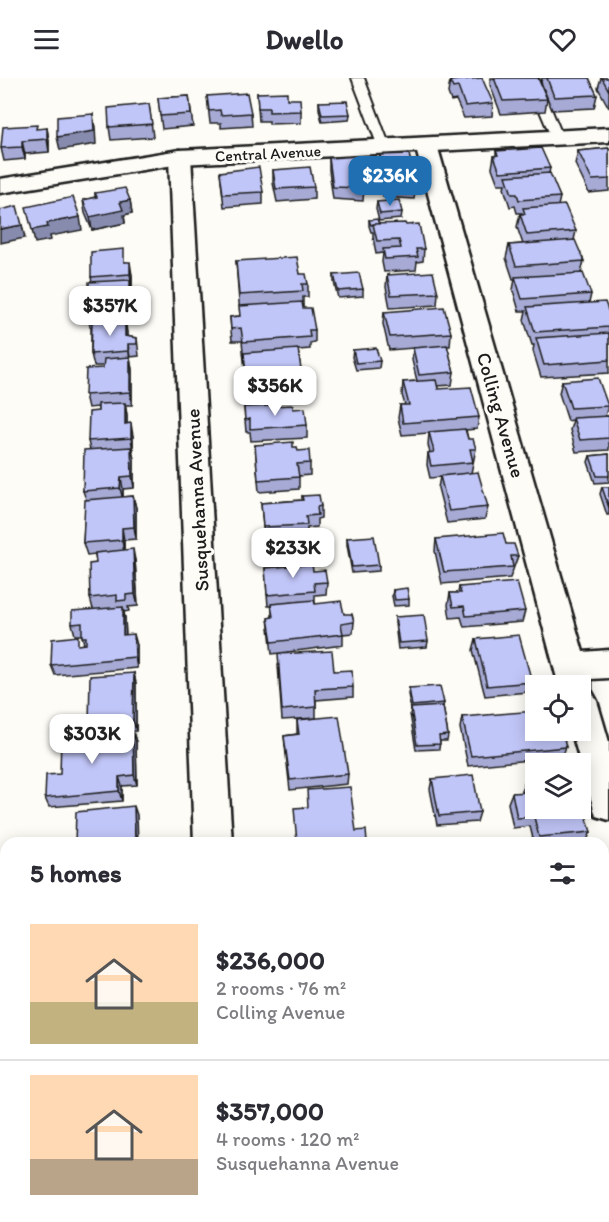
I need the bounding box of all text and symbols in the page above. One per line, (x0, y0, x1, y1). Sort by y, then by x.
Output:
icon: menu (30, 23, 63, 56)
text: Dwello (265, 23, 344, 56)
icon: heart (546, 23, 579, 56)
street label: Central Avenue (215, 141, 322, 166)
pin: $236K (348, 156, 432, 207)
text: $236K (363, 163, 417, 187)
pin: $357K (68, 286, 152, 337)
text: $357K (83, 293, 137, 317)
street label: Colling Avenue (472, 350, 530, 480)
pin: $356K (233, 366, 317, 417)
text: $356K (248, 373, 302, 397)
street label: Susquehanna Avenue (180, 408, 214, 592)
pin: $233K (251, 528, 335, 579)
text: $233K (265, 535, 321, 559)
map controls (525, 675, 591, 819)
button: locate (525, 675, 591, 741)
pin: $303K (50, 714, 134, 765)
text: $303K (63, 721, 121, 745)
button: layers (525, 753, 591, 819)
text: 5 homes (30, 857, 122, 889)
icon: filters (546, 857, 579, 890)
text: $236,000 (216, 944, 325, 976)
icon: home (78, 948, 150, 1020)
text: 2 rooms · 76 m² (216, 976, 346, 1000)
text: Colling Avenue (216, 1000, 345, 1024)
text: $357,000 (216, 1095, 324, 1127)
icon: home (78, 1099, 150, 1171)
text: 4 rooms · 120 m² (216, 1127, 359, 1151)
text: Susquehanna Avenue (216, 1151, 399, 1175)

